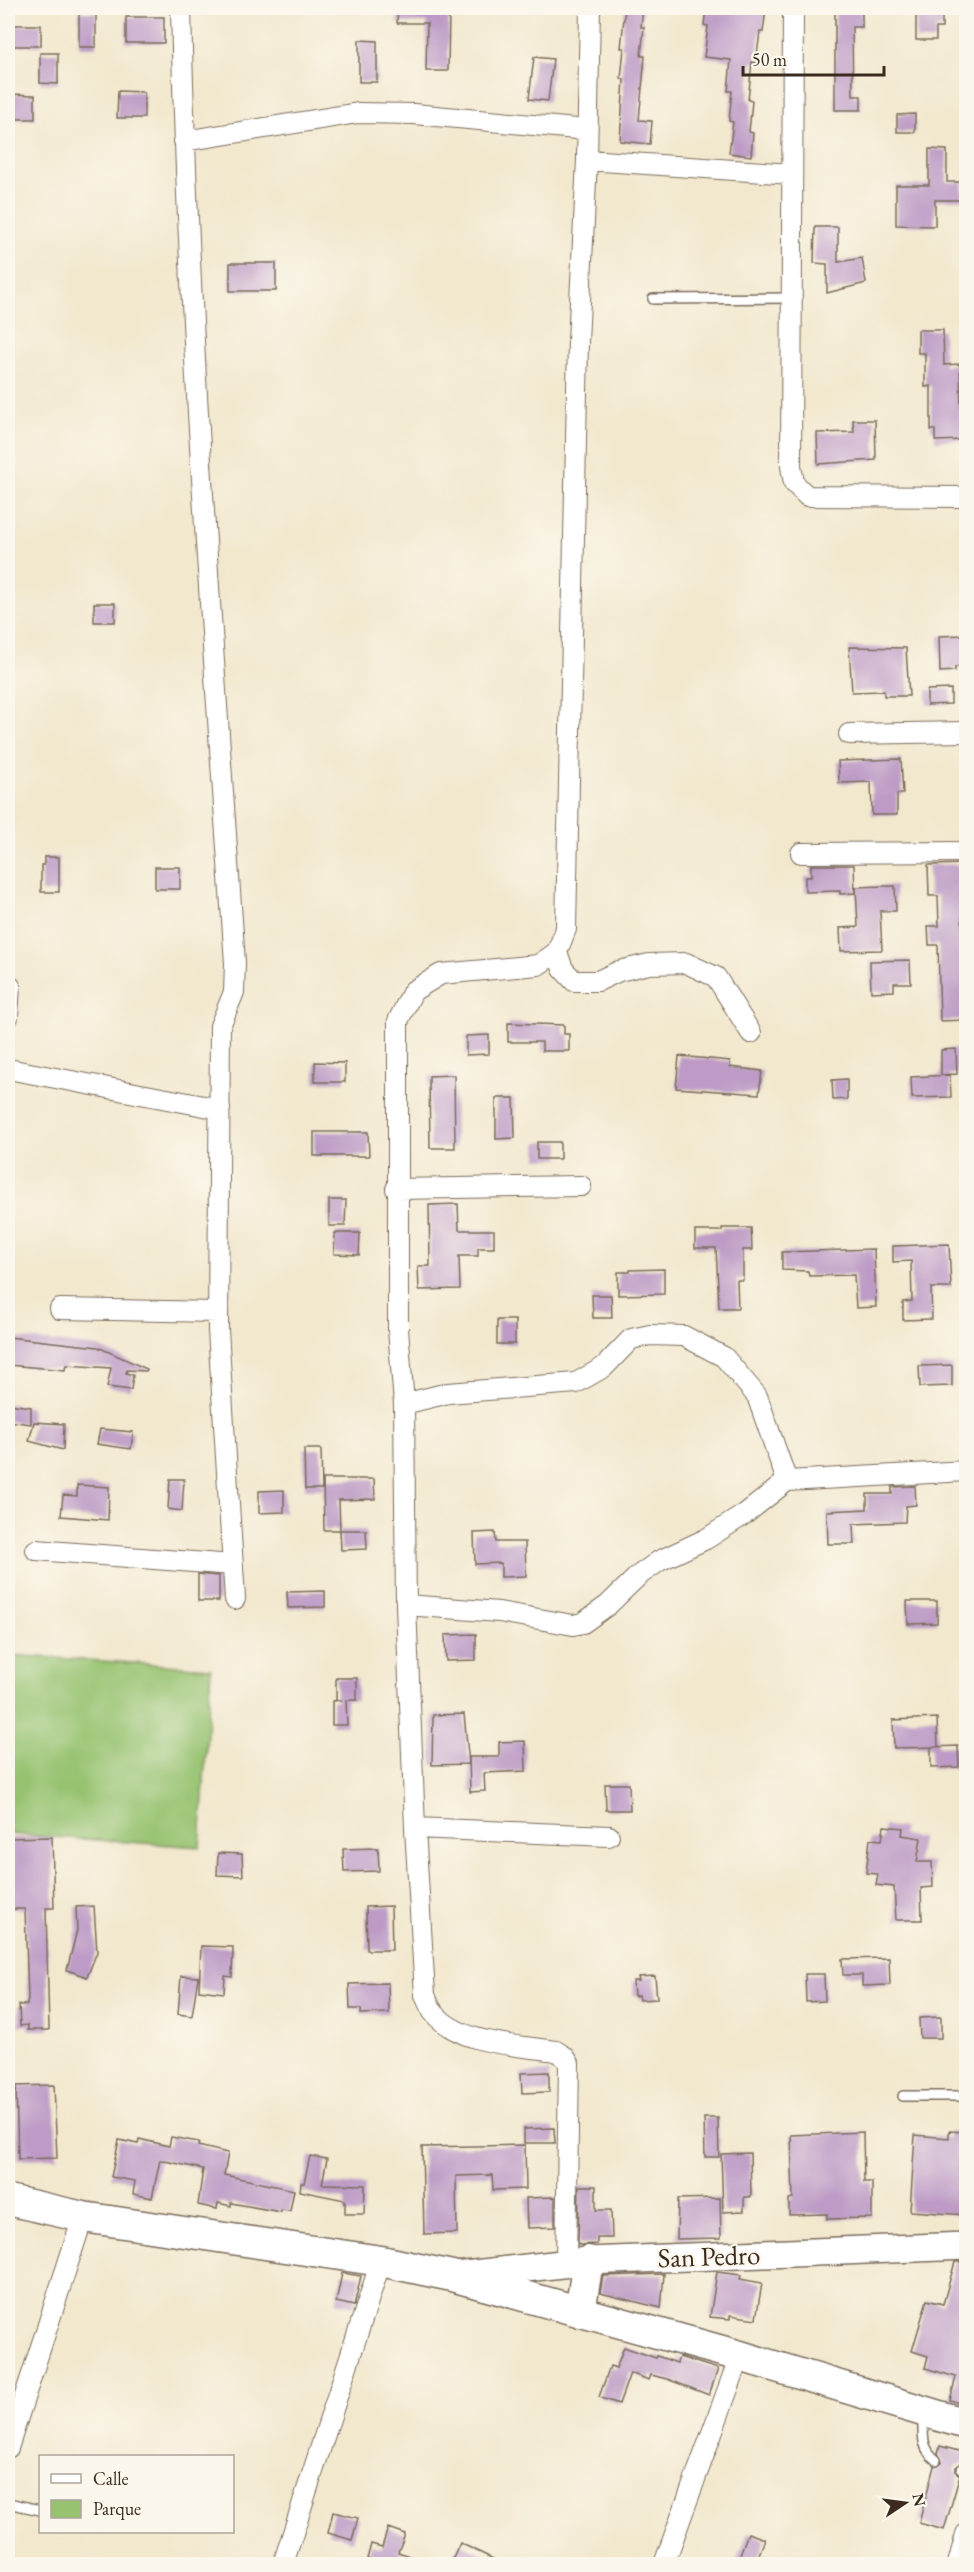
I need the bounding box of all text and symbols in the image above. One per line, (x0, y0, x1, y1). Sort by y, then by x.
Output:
scale bar (743, 39, 884, 77)
text: 50 m (752, 48, 787, 71)
street label: San Pedro (657, 2237, 761, 2275)
legend (39, 2455, 234, 2533)
text: Calle (93, 2467, 129, 2490)
north arrow (875, 2473, 935, 2533)
text: N (907, 2491, 931, 2508)
text: Parque (93, 2497, 141, 2520)

